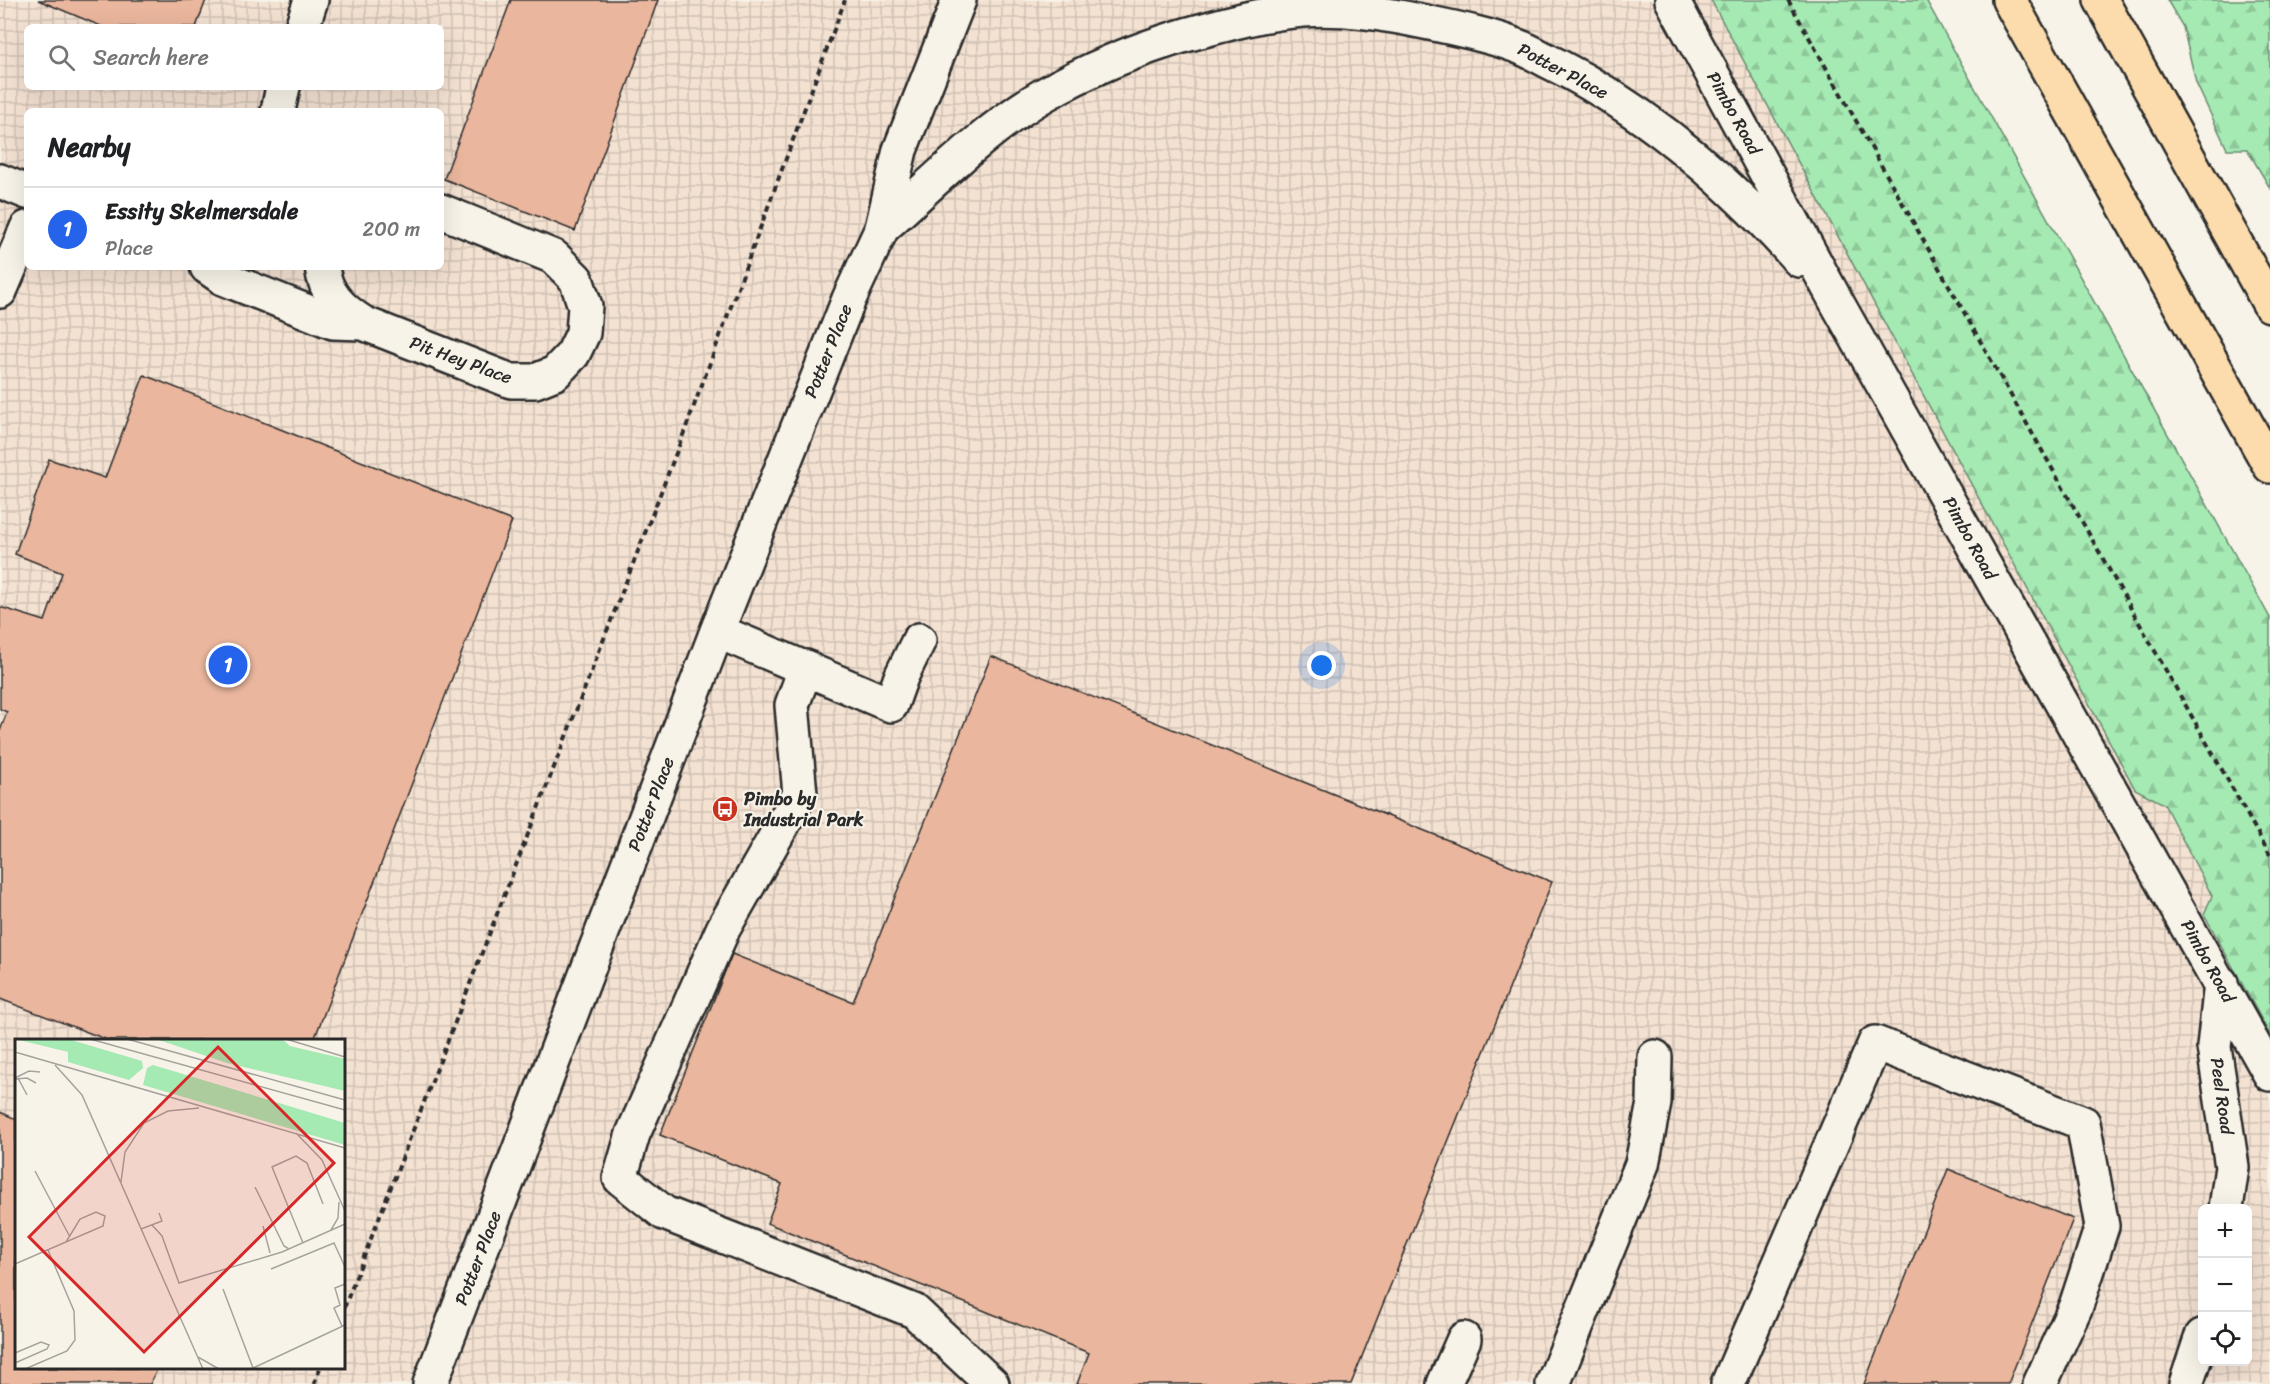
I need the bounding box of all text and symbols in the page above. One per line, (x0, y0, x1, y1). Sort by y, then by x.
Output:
search box (24, 24, 444, 90)
street label: Potter Place (1512, 34, 1614, 108)
text: Search here (93, 38, 209, 77)
icon: search (45, 41, 78, 74)
street label: Pimbo Road (1698, 65, 1771, 162)
text: Nearby (48, 124, 130, 170)
text: Essity Skelmersdale (105, 192, 298, 231)
text: 1 (63, 212, 72, 247)
text: 200 m (363, 212, 420, 247)
text: Place (105, 231, 153, 266)
street label: Potter Place (795, 299, 861, 403)
street label: Pit Hey Place (405, 327, 517, 393)
street label: Pimbo Road (1934, 490, 2007, 587)
pin: 1 (208, 642, 248, 688)
your location (1307, 651, 1336, 680)
street label: Potter Place (618, 752, 684, 856)
place label: Pimbo by Industrial Park (743, 783, 864, 836)
bus stop icon: Pimbo by Industrial Park (710, 794, 740, 824)
street label: Pimbo Road (2172, 913, 2245, 1010)
inset map (15, 1039, 345, 1369)
street label: Peel Road (2201, 1055, 2243, 1138)
map controls (2198, 1204, 2252, 1366)
button: + (2198, 1204, 2252, 1258)
street label: Potter Place (445, 1206, 511, 1310)
button: − (2198, 1258, 2252, 1312)
button: locate (2198, 1312, 2252, 1366)

